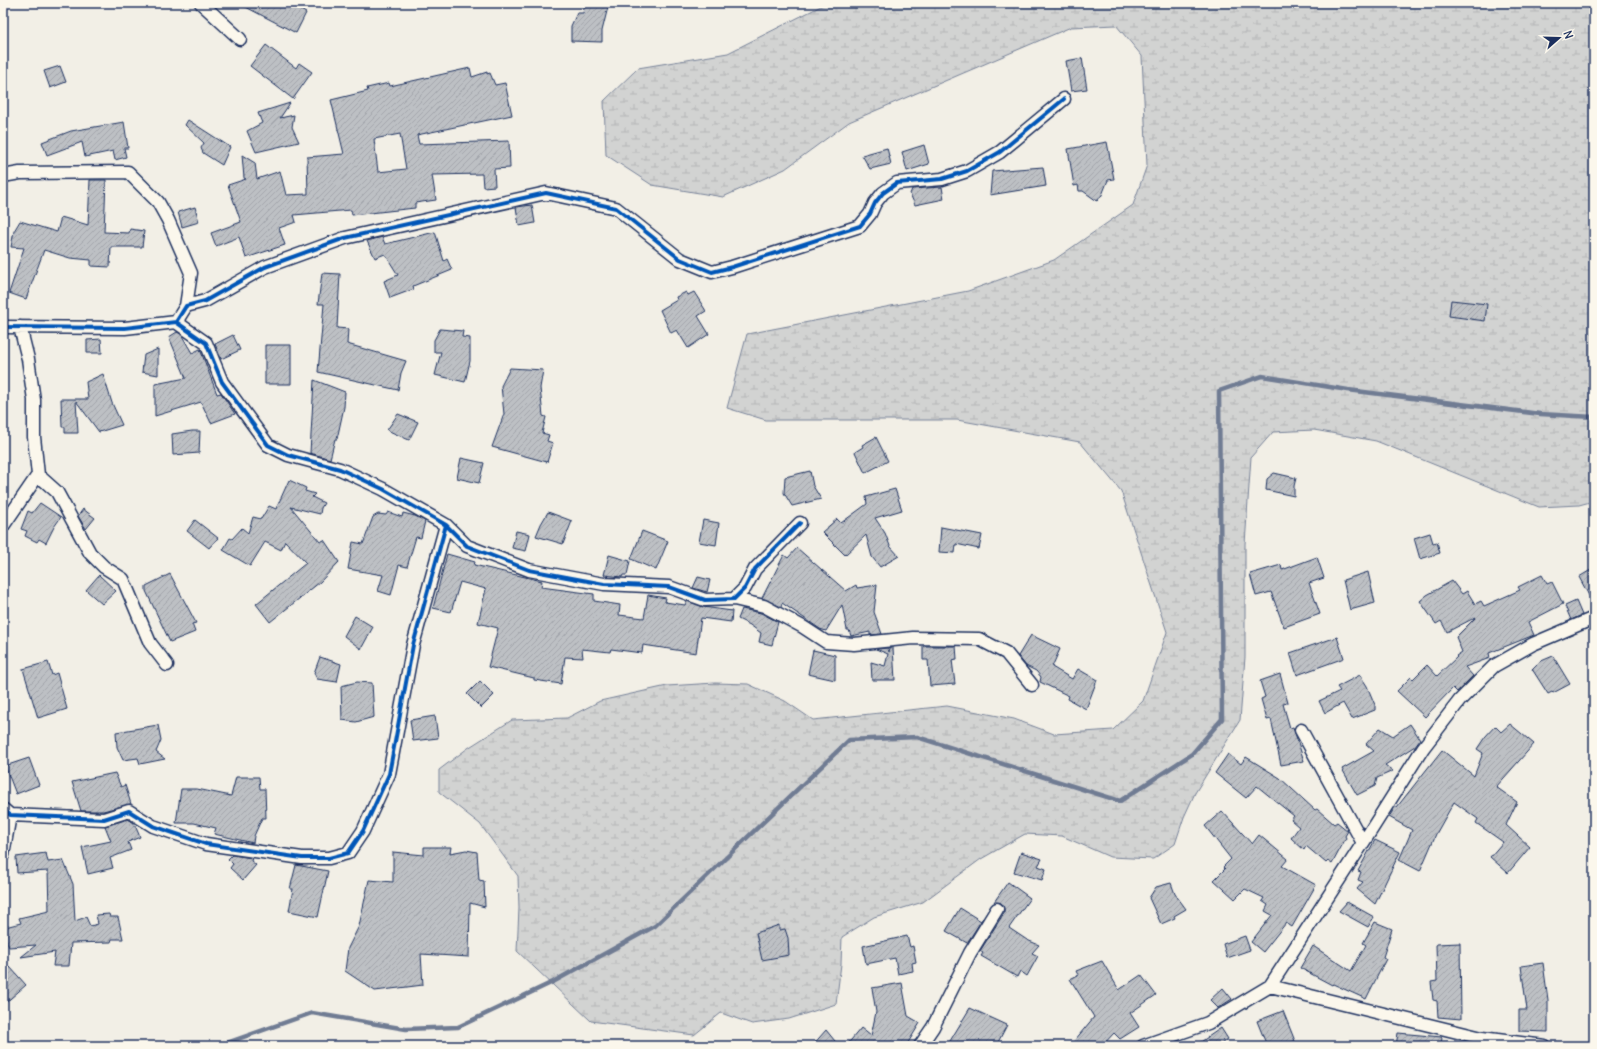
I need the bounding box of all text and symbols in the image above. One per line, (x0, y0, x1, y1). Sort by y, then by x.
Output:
north arrow (1539, 18, 1579, 58)
text: N (1561, 29, 1576, 41)

